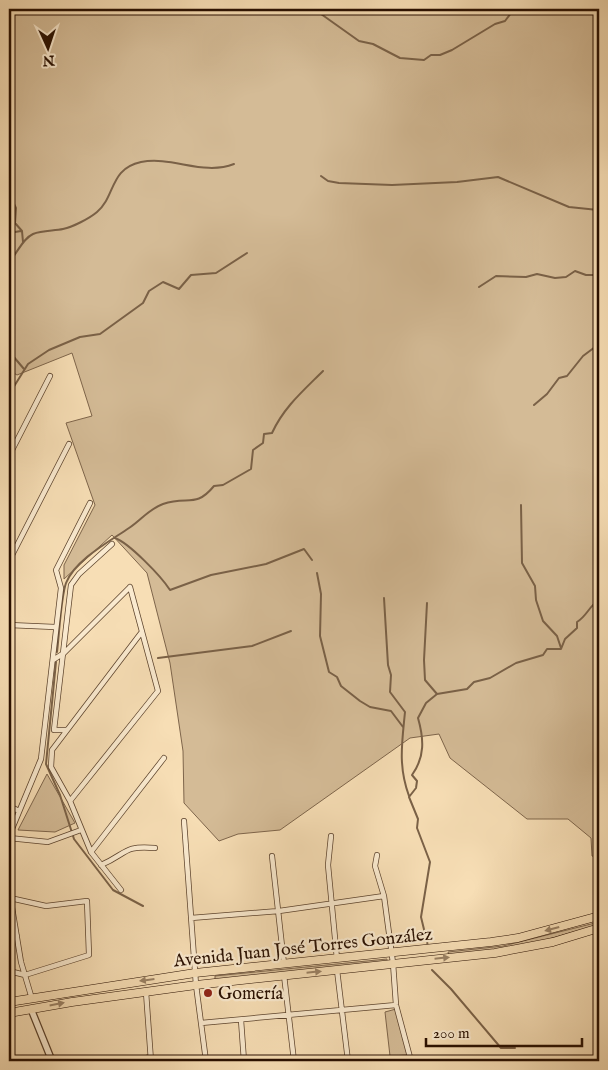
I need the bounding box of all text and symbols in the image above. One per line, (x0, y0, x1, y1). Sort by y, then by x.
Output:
north arrow (22, 22, 72, 72)
text: N (42, 51, 56, 69)
street label: Avenida Juan José Torres González (172, 923, 434, 974)
one-way arrow (545, 925, 560, 933)
one-way arrow (434, 954, 450, 962)
one-way arrow (306, 968, 322, 976)
one-way arrow (139, 976, 155, 984)
place label: Gomería (218, 983, 284, 1006)
marker: Gomería (202, 987, 214, 999)
one-way arrow (49, 1000, 65, 1008)
scale bar (426, 1015, 582, 1047)
text: 200 m (433, 1024, 470, 1043)

